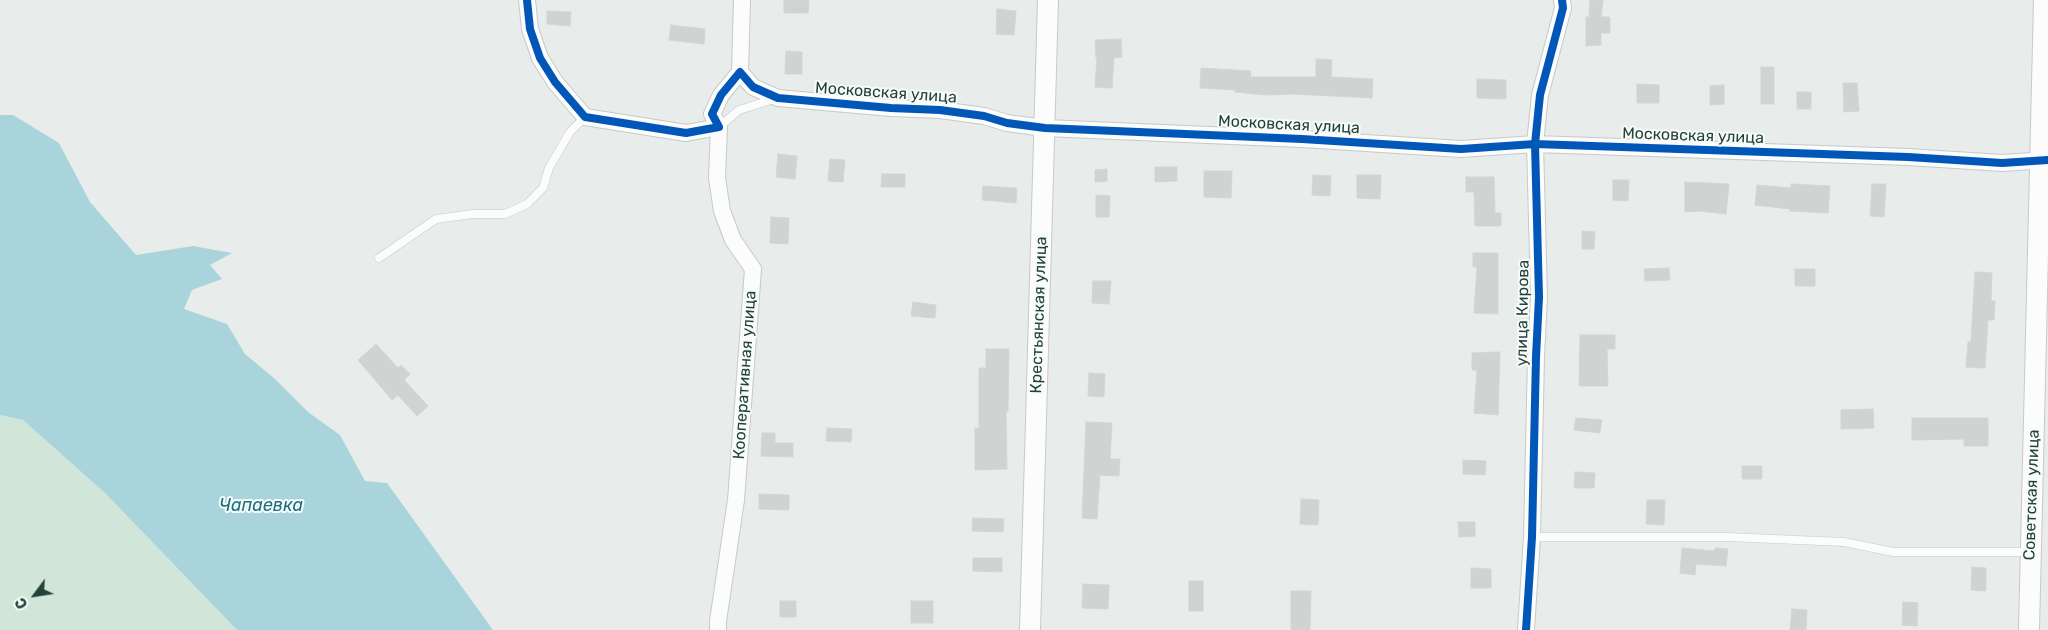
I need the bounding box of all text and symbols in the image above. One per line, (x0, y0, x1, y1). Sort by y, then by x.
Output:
street label: Московская улица (815, 78, 957, 108)
street label: Московская улица (1218, 112, 1360, 138)
street label: Московская улица (1622, 124, 1764, 148)
street label: Крестьянская улица (1027, 236, 1051, 394)
street label: улица Кирова (1512, 260, 1534, 366)
street label: Кооперативная улица (730, 290, 760, 460)
street label: Советская улица (2020, 429, 2044, 561)
water label: Чапаевка (219, 495, 303, 517)
north arrow (10, 570, 60, 620)
text: С (12, 594, 32, 612)

